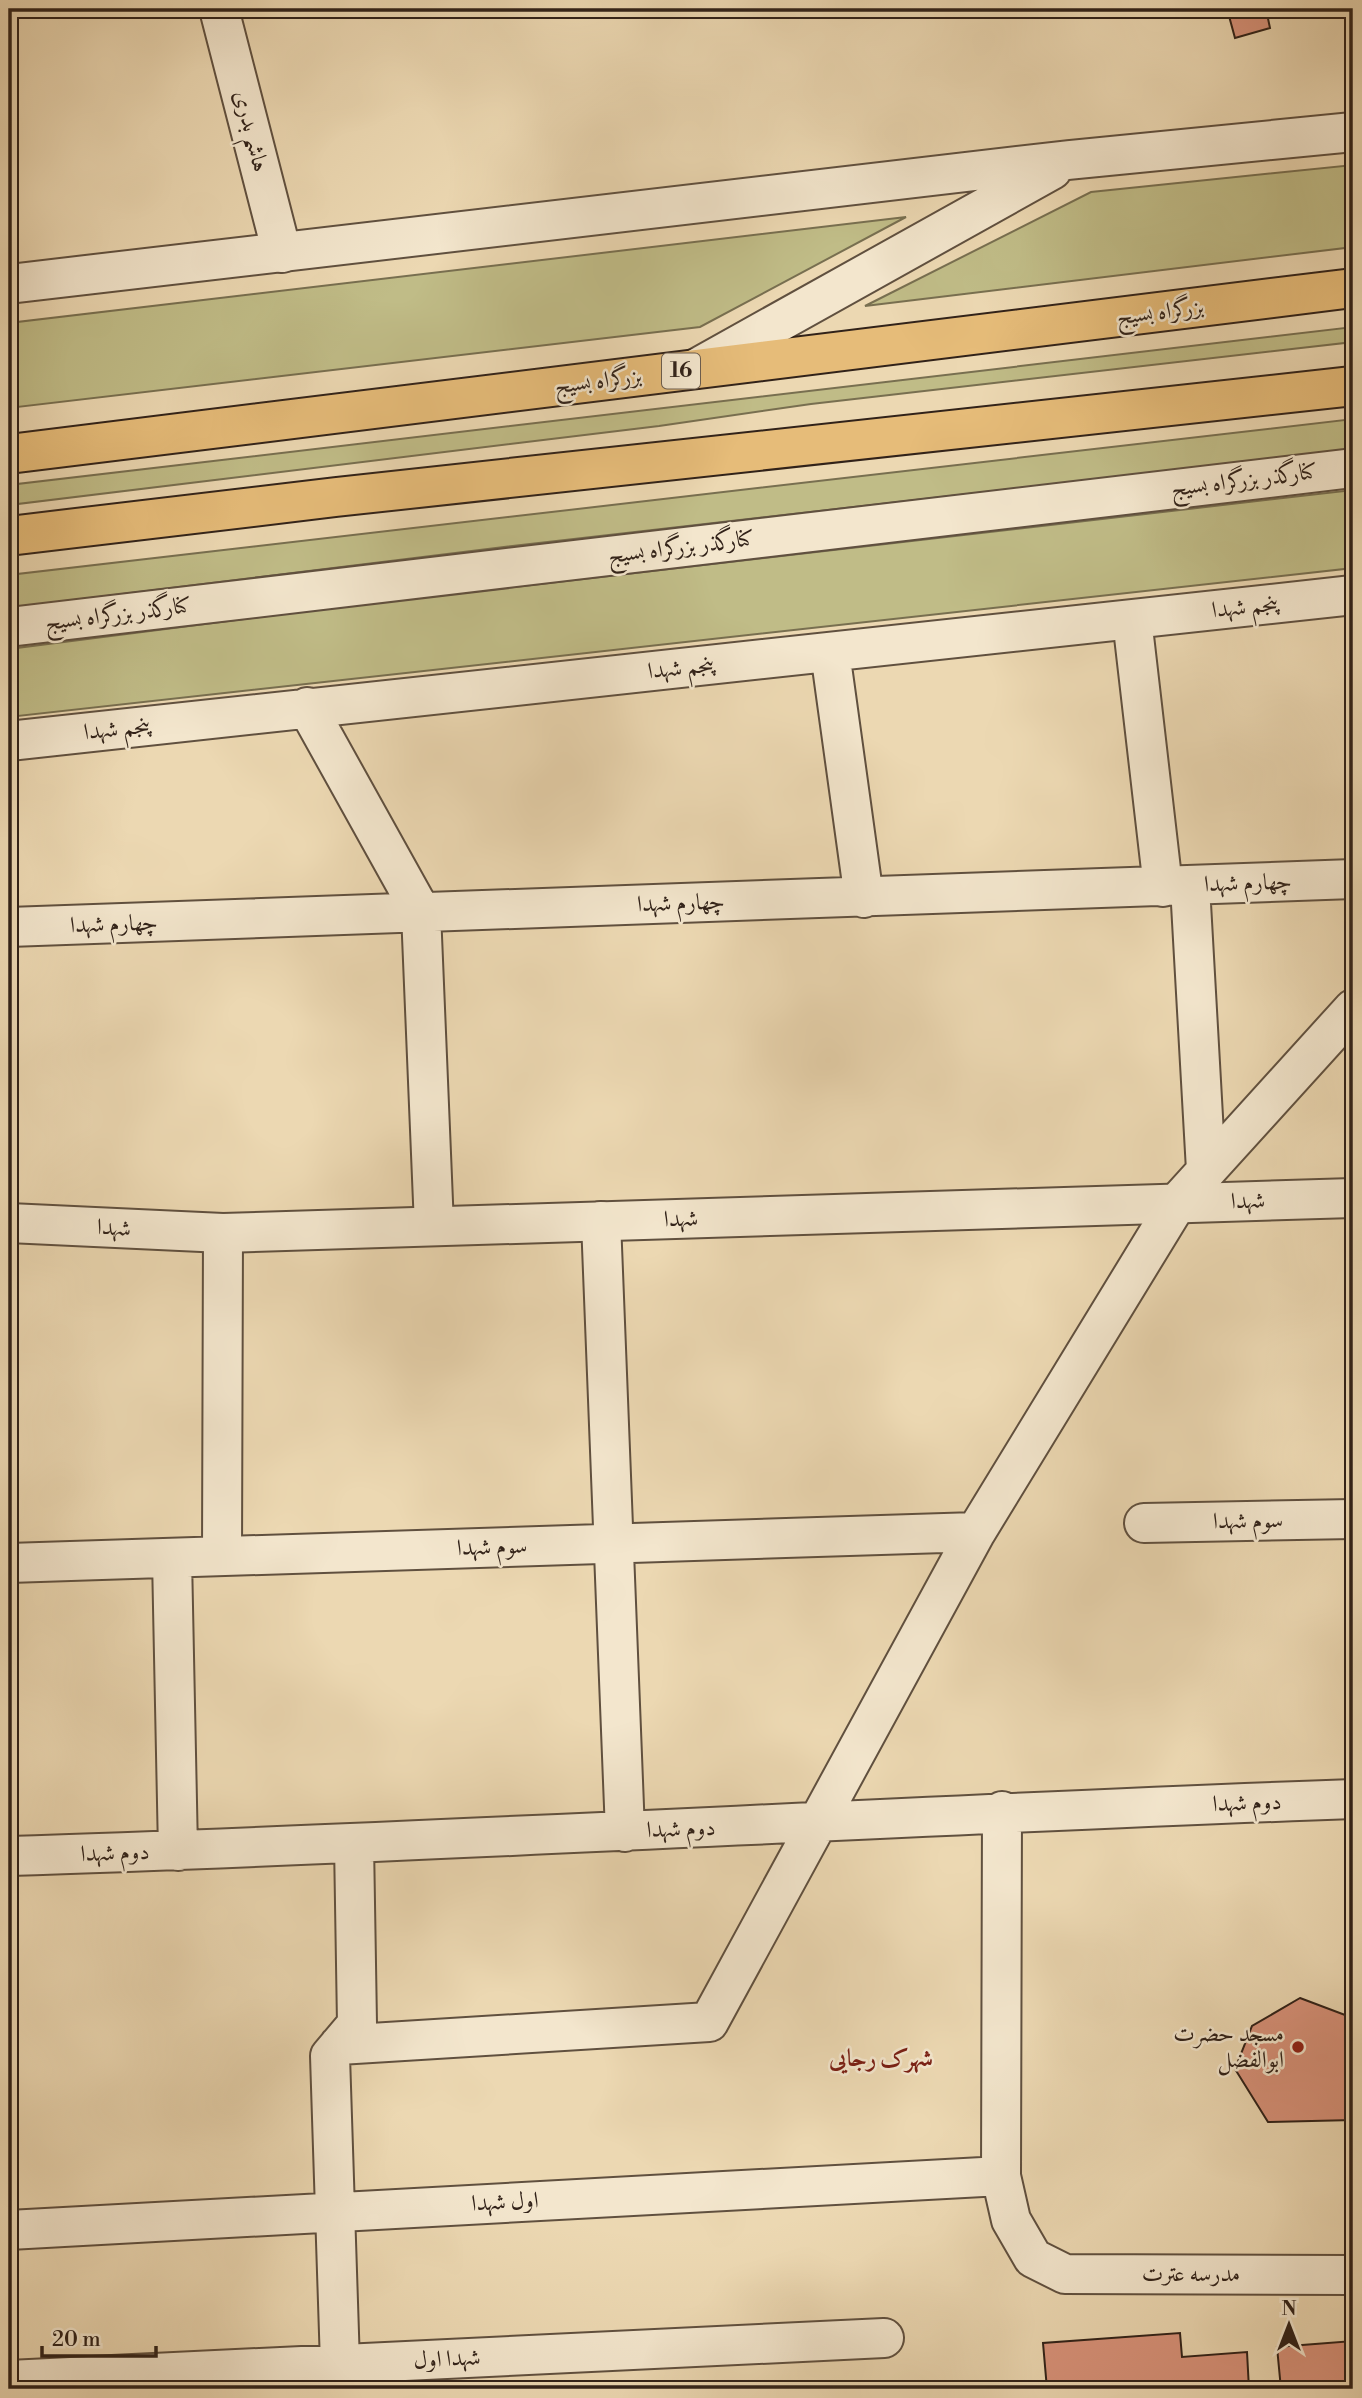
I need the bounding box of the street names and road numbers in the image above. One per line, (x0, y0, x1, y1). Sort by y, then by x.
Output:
street label: هاشم بدری (220, 87, 275, 177)
street label: بزرگراه بسیج (1115, 291, 1206, 337)
road number: 16 (662, 354, 700, 388)
street label: بزرگراه بسیج (553, 360, 644, 406)
street label: کنارگذر بزرگراه بسیج (1169, 454, 1319, 509)
street label: کنارگذر بزرگراه بسیج (606, 521, 756, 576)
street label: کنارگذر بزرگراه بسیج (43, 588, 193, 643)
street label: پنجم شهدا (1210, 589, 1282, 631)
street label: پنجم شهدا (646, 650, 718, 692)
street label: پنجم شهدا (82, 711, 154, 753)
street label: چهارم شهدا (1204, 867, 1293, 904)
street label: چهارم شهدا (637, 887, 726, 924)
street label: چهارم شهدا (70, 908, 159, 945)
street label: شهدا (1230, 1186, 1266, 1216)
street label: شهدا (663, 1204, 699, 1234)
street label: شهدا (96, 1213, 132, 1243)
street label: سوم شهدا (1213, 1506, 1284, 1541)
street label: سوم شهدا (456, 1532, 528, 1567)
street label: دوم شهدا (1212, 1788, 1282, 1823)
street label: دوم شهدا (646, 1814, 716, 1849)
street label: دوم شهدا (80, 1838, 150, 1873)
street label: اول شهدا (471, 2186, 539, 2218)
street label: مدرسه عترت (1142, 2260, 1240, 2288)
street label: شهدا اول (413, 2343, 481, 2375)

